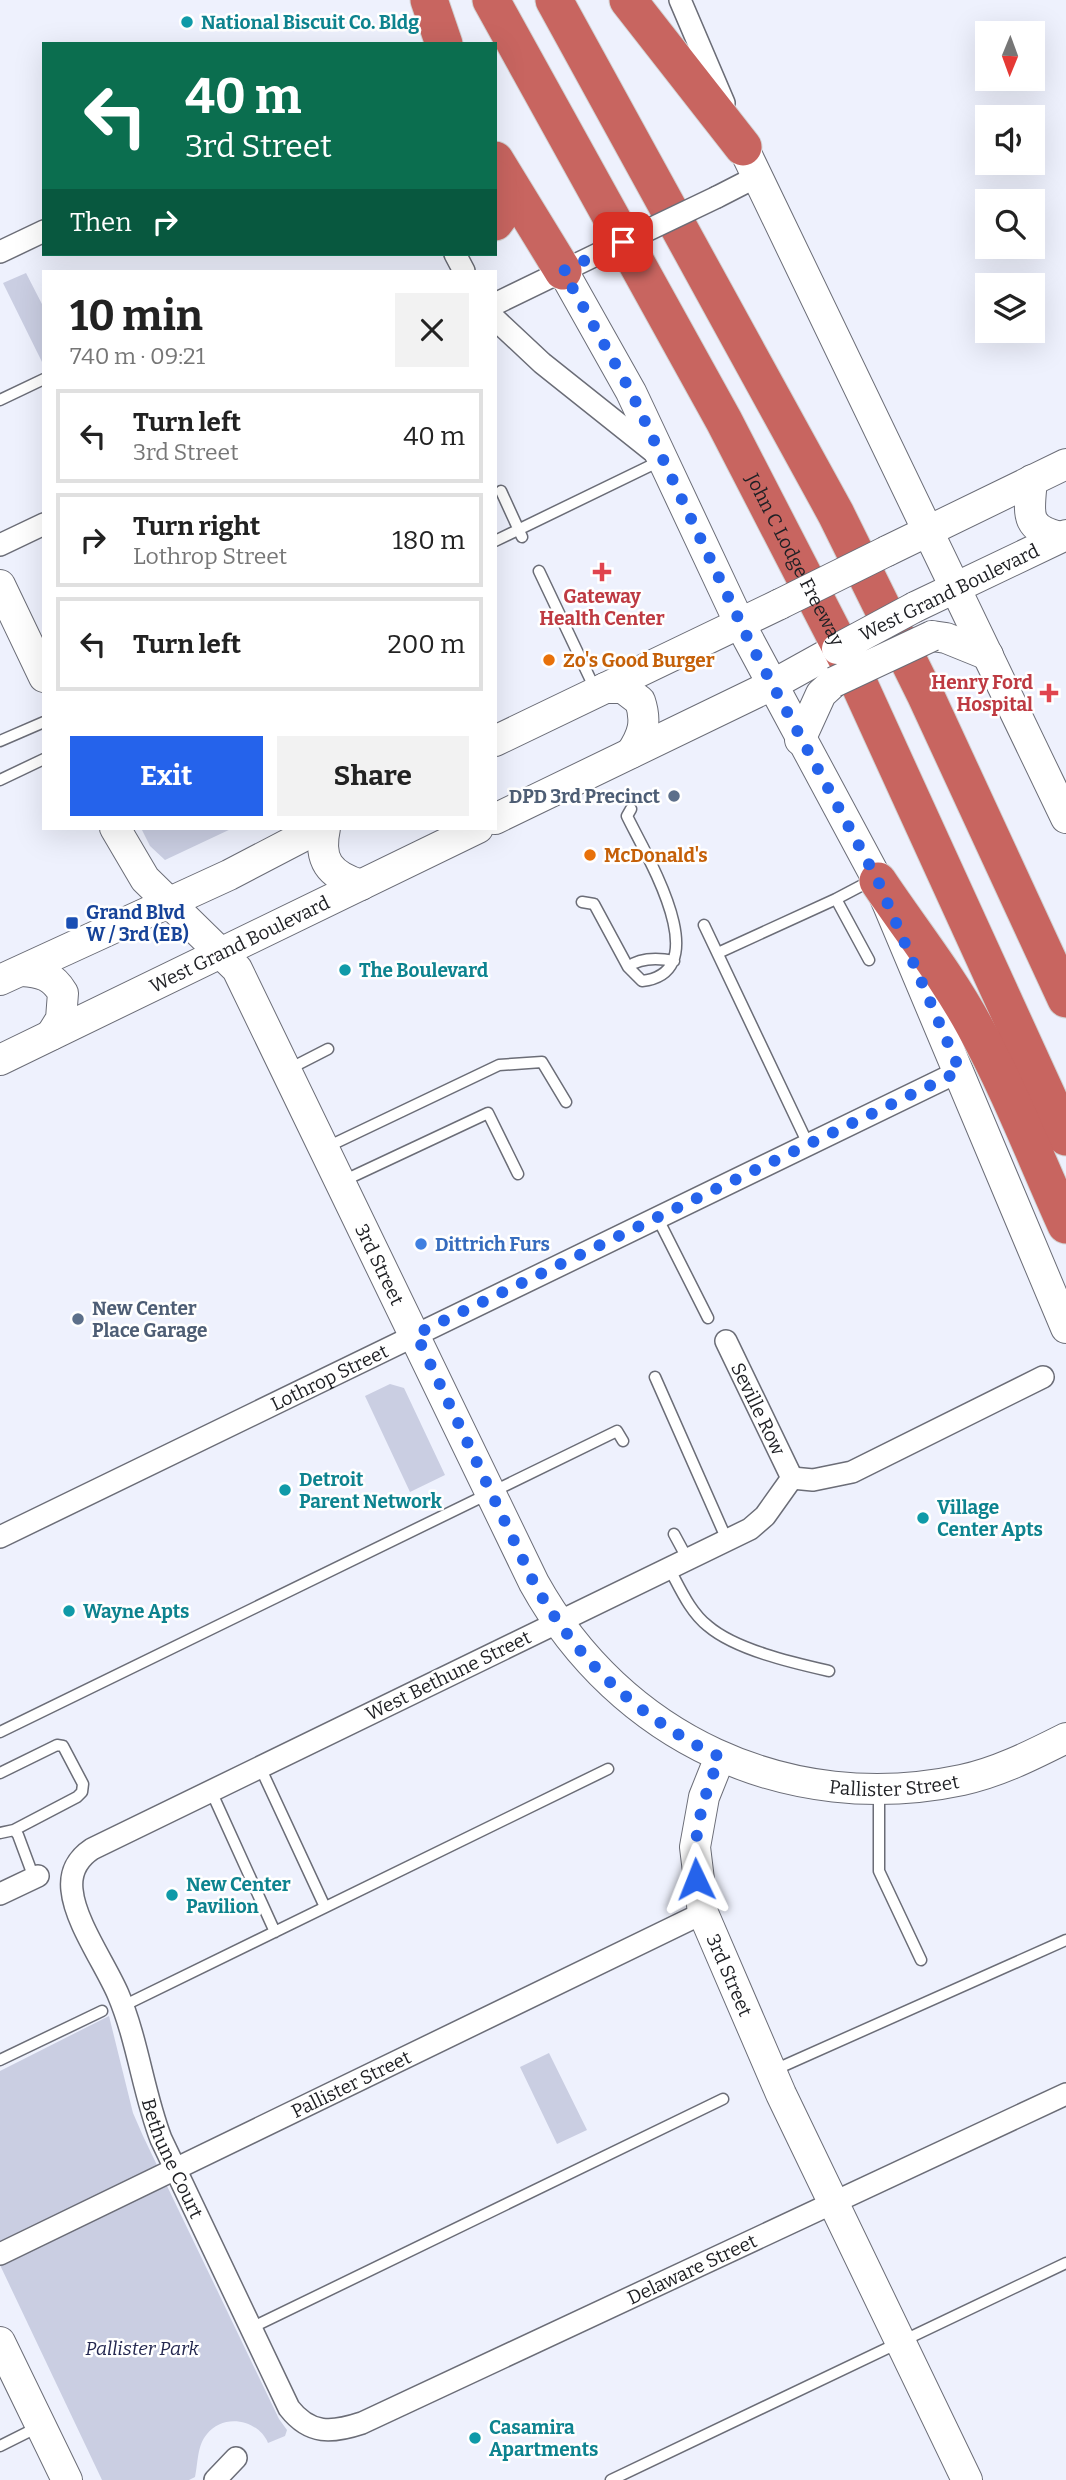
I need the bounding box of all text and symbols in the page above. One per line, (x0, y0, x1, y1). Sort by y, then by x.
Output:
place label: National Biscuit Co. Bldg (201, 11, 419, 34)
marker: National Biscuit Co. Bldg (179, 14, 195, 30)
north arrow (975, 21, 1045, 91)
map controls (975, 21, 1045, 343)
text: 40 m (185, 67, 302, 126)
icon: left (70, 70, 161, 161)
button: sound (975, 105, 1045, 175)
text: 3rd Street (185, 127, 332, 165)
button: search (975, 189, 1045, 259)
icon: right (146, 203, 184, 241)
text: Then (70, 207, 132, 238)
pin (593, 212, 653, 272)
icon: arrive (604, 223, 642, 261)
button: layers (975, 273, 1045, 343)
text: 10 min (70, 291, 203, 341)
button: close (395, 293, 469, 367)
text: 740 m · 09:21 (70, 342, 205, 370)
text: Turn left (133, 407, 241, 438)
icon: left (74, 417, 112, 455)
text: 40 m (403, 421, 465, 452)
text: 3rd Street (133, 438, 238, 466)
street label: John C Lodge Freeway (740, 469, 849, 651)
text: Turn right (133, 511, 260, 542)
icon: right (74, 521, 112, 559)
text: 180 m (392, 525, 465, 556)
street label: West Grand Boulevard (856, 539, 1043, 646)
text: Lothrop Street (133, 542, 287, 570)
marker: Gateway Health Center (592, 562, 612, 582)
place label: Gateway Health Center (539, 585, 665, 630)
icon: left (74, 625, 112, 663)
text: Turn left (133, 629, 241, 660)
text: 200 m (388, 629, 465, 660)
place label: Zo's Good Burger (563, 649, 715, 672)
marker: Zo's Good Burger (541, 652, 557, 668)
place label: Henry Ford Hospital (931, 671, 1034, 716)
marker: Henry Ford Hospital (1039, 683, 1059, 703)
button: Exit (70, 736, 263, 816)
button: Share (277, 736, 469, 816)
place label: DPD 3rd Precinct (509, 785, 660, 808)
marker: DPD 3rd Precinct (666, 788, 682, 804)
place label: McDonald's (604, 844, 708, 867)
marker: McDonald's (582, 847, 598, 863)
street label: West Grand Boulevard (146, 891, 333, 998)
place label: Grand Blvd W / 3rd (EB) (86, 901, 189, 946)
marker: Grand Blvd W / 3rd (EB) (64, 915, 80, 931)
place label: The Boulevard (359, 959, 489, 982)
marker: The Boulevard (337, 962, 353, 978)
street label: 3rd Street (350, 1220, 409, 1309)
place label: Dittrich Furs (435, 1233, 550, 1256)
marker: Dittrich Furs (413, 1236, 429, 1252)
place label: New Center Place Garage (92, 1297, 207, 1342)
marker: New Center Place Garage (70, 1311, 86, 1327)
street label: Lothrop Street (267, 1339, 392, 1416)
street label: Seville Row (726, 1359, 790, 1459)
place label: Detroit Parent Network (299, 1468, 442, 1513)
marker: Detroit Parent Network (277, 1482, 293, 1498)
place label: Village Center Apts (937, 1496, 1043, 1541)
marker: Village Center Apts (915, 1510, 931, 1526)
place label: Wayne Apts (83, 1600, 189, 1623)
marker: Wayne Apts (61, 1603, 77, 1619)
street label: West Bethune Street (362, 1625, 535, 1725)
street label: Pallister Street (828, 1770, 961, 1801)
position arrow (659, 1842, 733, 1916)
place label: New Center Pavilion (186, 1873, 291, 1918)
marker: New Center Pavilion (164, 1887, 180, 1903)
street label: 3rd Street (701, 1931, 757, 2020)
street label: Pallister Street (288, 2045, 415, 2123)
street label: Bethune Court (137, 2096, 208, 2222)
street label: Delaware Street (624, 2229, 760, 2309)
park label: Pallister Park (85, 2337, 200, 2360)
place label: Casamira Apartments (489, 2416, 598, 2461)
marker: Casamira Apartments (467, 2430, 483, 2446)

